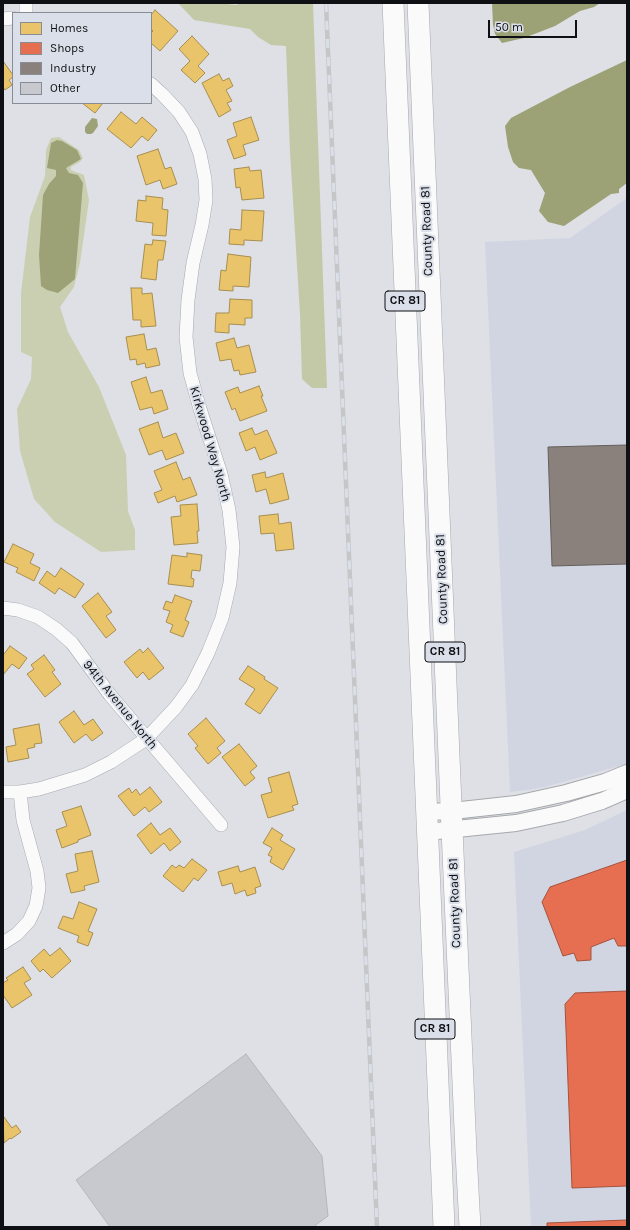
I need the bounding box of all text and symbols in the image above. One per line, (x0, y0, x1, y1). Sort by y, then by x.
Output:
legend (12, 12, 152, 104)
scale bar (490, 12, 579, 38)
text: 50 m (495, 20, 523, 34)
text: Homes (50, 21, 88, 35)
text: Shops (50, 41, 84, 55)
text: Industry (50, 61, 96, 75)
text: Other (50, 81, 80, 95)
street label: County Road 81 (418, 186, 436, 276)
road number: CR 81 (385, 291, 425, 311)
street label: Kirkwood Way North (186, 385, 234, 503)
street label: County Road 81 (433, 534, 451, 624)
road number: CR 81 (425, 642, 465, 662)
street label: 94th Avenue North (79, 657, 161, 753)
street label: County Road 81 (446, 858, 464, 948)
road number: CR 81 (415, 1019, 455, 1039)

